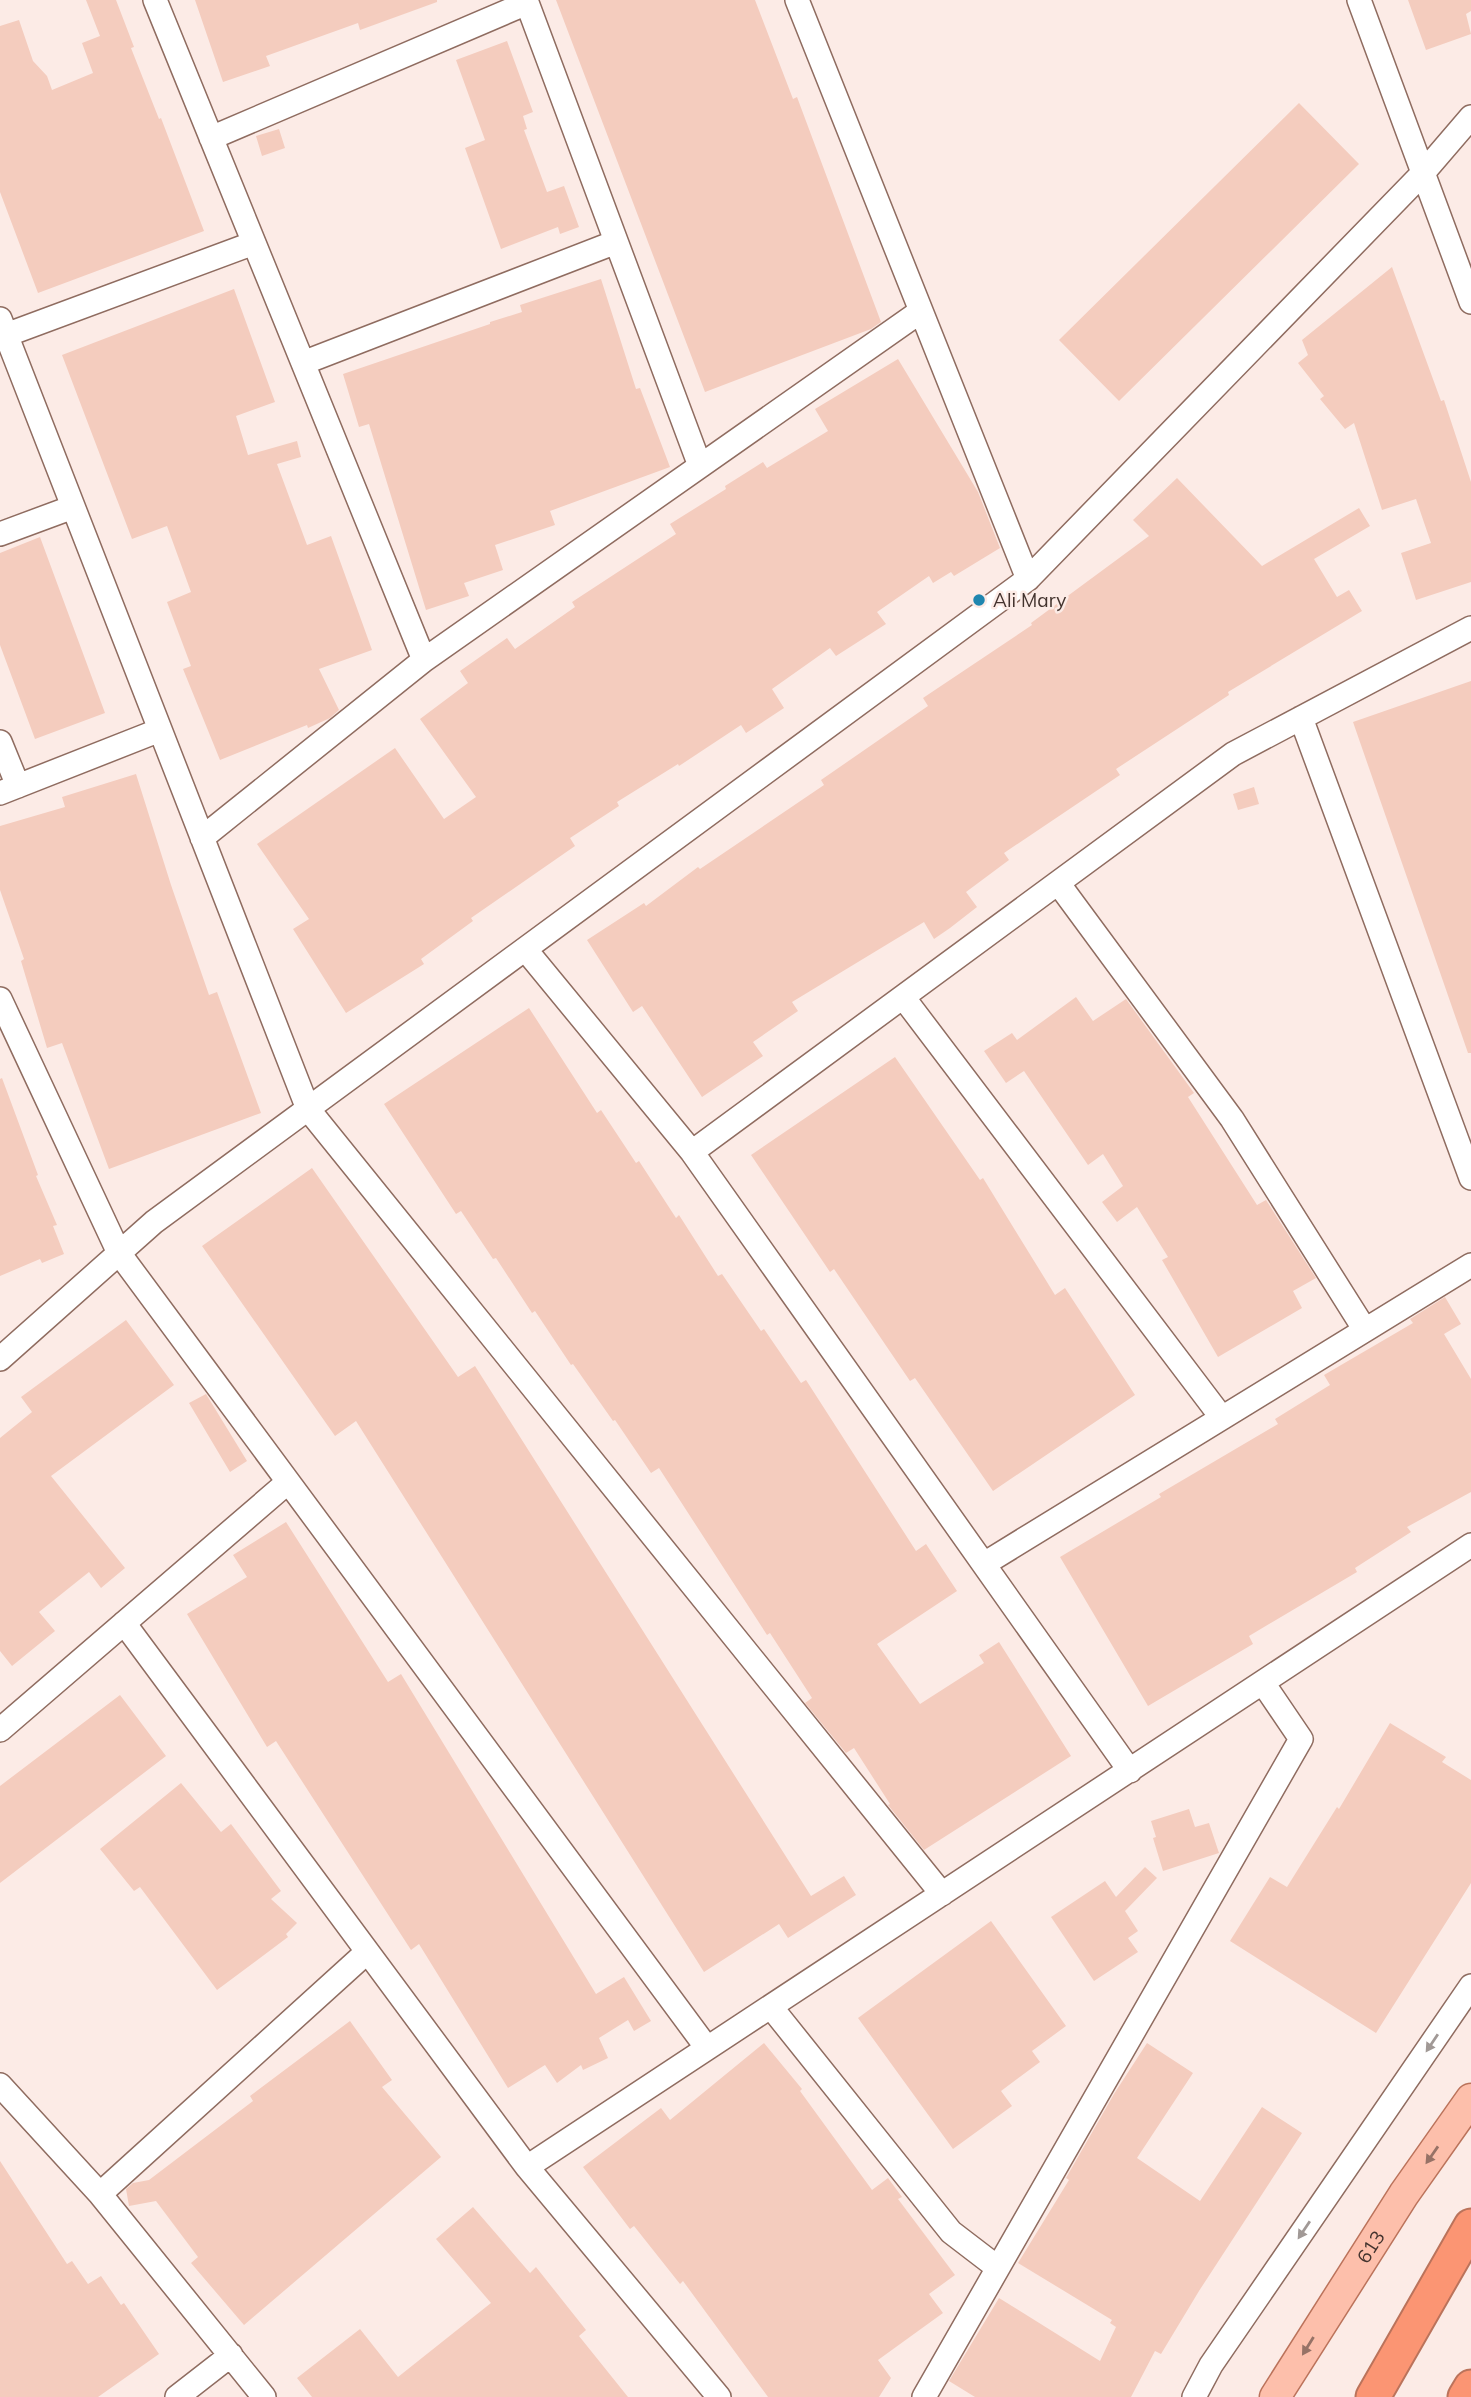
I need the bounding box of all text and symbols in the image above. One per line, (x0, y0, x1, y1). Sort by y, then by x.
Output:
place label: Ali Mary (993, 588, 1066, 612)
marker: Ali Mary (971, 592, 987, 608)
one-way arrow (1425, 2034, 1439, 2052)
one-way arrow (1425, 2146, 1439, 2164)
one-way arrow (1297, 2221, 1311, 2239)
street label: 613 (1351, 2226, 1390, 2268)
one-way arrow (1301, 2336, 1314, 2355)

